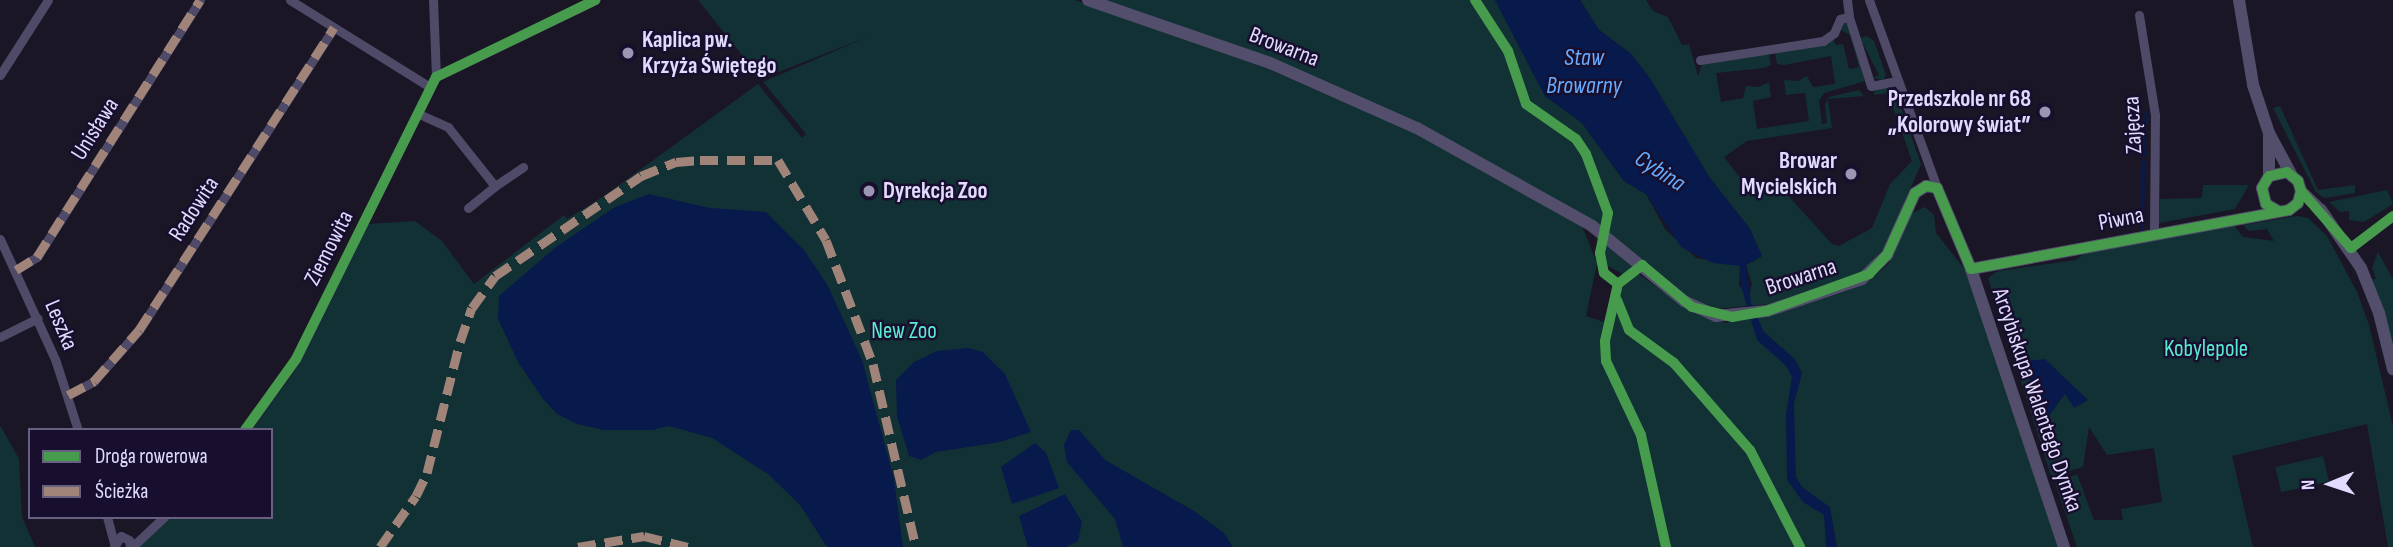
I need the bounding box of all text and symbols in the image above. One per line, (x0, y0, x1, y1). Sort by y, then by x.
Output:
street label: Browarna (1245, 21, 1323, 73)
place label: Kaplica pw. Krzyża Świętego (642, 26, 777, 80)
water label: Staw Browarny (1546, 44, 1622, 100)
marker: Kaplica pw. Krzyża Świętego (620, 45, 636, 61)
place label: Przedszkole nr 68 „Kolorowy świat” (1888, 85, 2031, 139)
street label: Unisława (65, 93, 125, 165)
street label: Zajęcza (2118, 95, 2148, 155)
marker: Przedszkole nr 68 „Kolorowy świat” (2037, 104, 2053, 120)
water label: Cybina (1629, 144, 1691, 198)
place label: Browar Mycielskich (1741, 147, 1837, 201)
marker: Browar Mycielskich (1843, 166, 1859, 182)
street label: Radowita (163, 172, 225, 246)
place label: Dyrekcja Zoo (883, 177, 988, 205)
marker: Dyrekcja Zoo (861, 183, 877, 199)
street label: Piwna (2096, 201, 2146, 237)
street label: Ziemowita (298, 206, 360, 290)
street label: Browarna (1762, 253, 1840, 301)
street label: Arcybiskupa Walentego Dymka (1986, 285, 2088, 515)
street label: Leszka (38, 296, 84, 354)
park label: New Zoo (871, 317, 937, 345)
park label: Kobylepole (2164, 335, 2248, 363)
legend (28, 428, 273, 519)
text: Droga rowerowa (95, 444, 208, 469)
north arrow (2295, 449, 2365, 519)
text: Ścieżka (95, 479, 148, 504)
text: N (2297, 479, 2320, 490)

